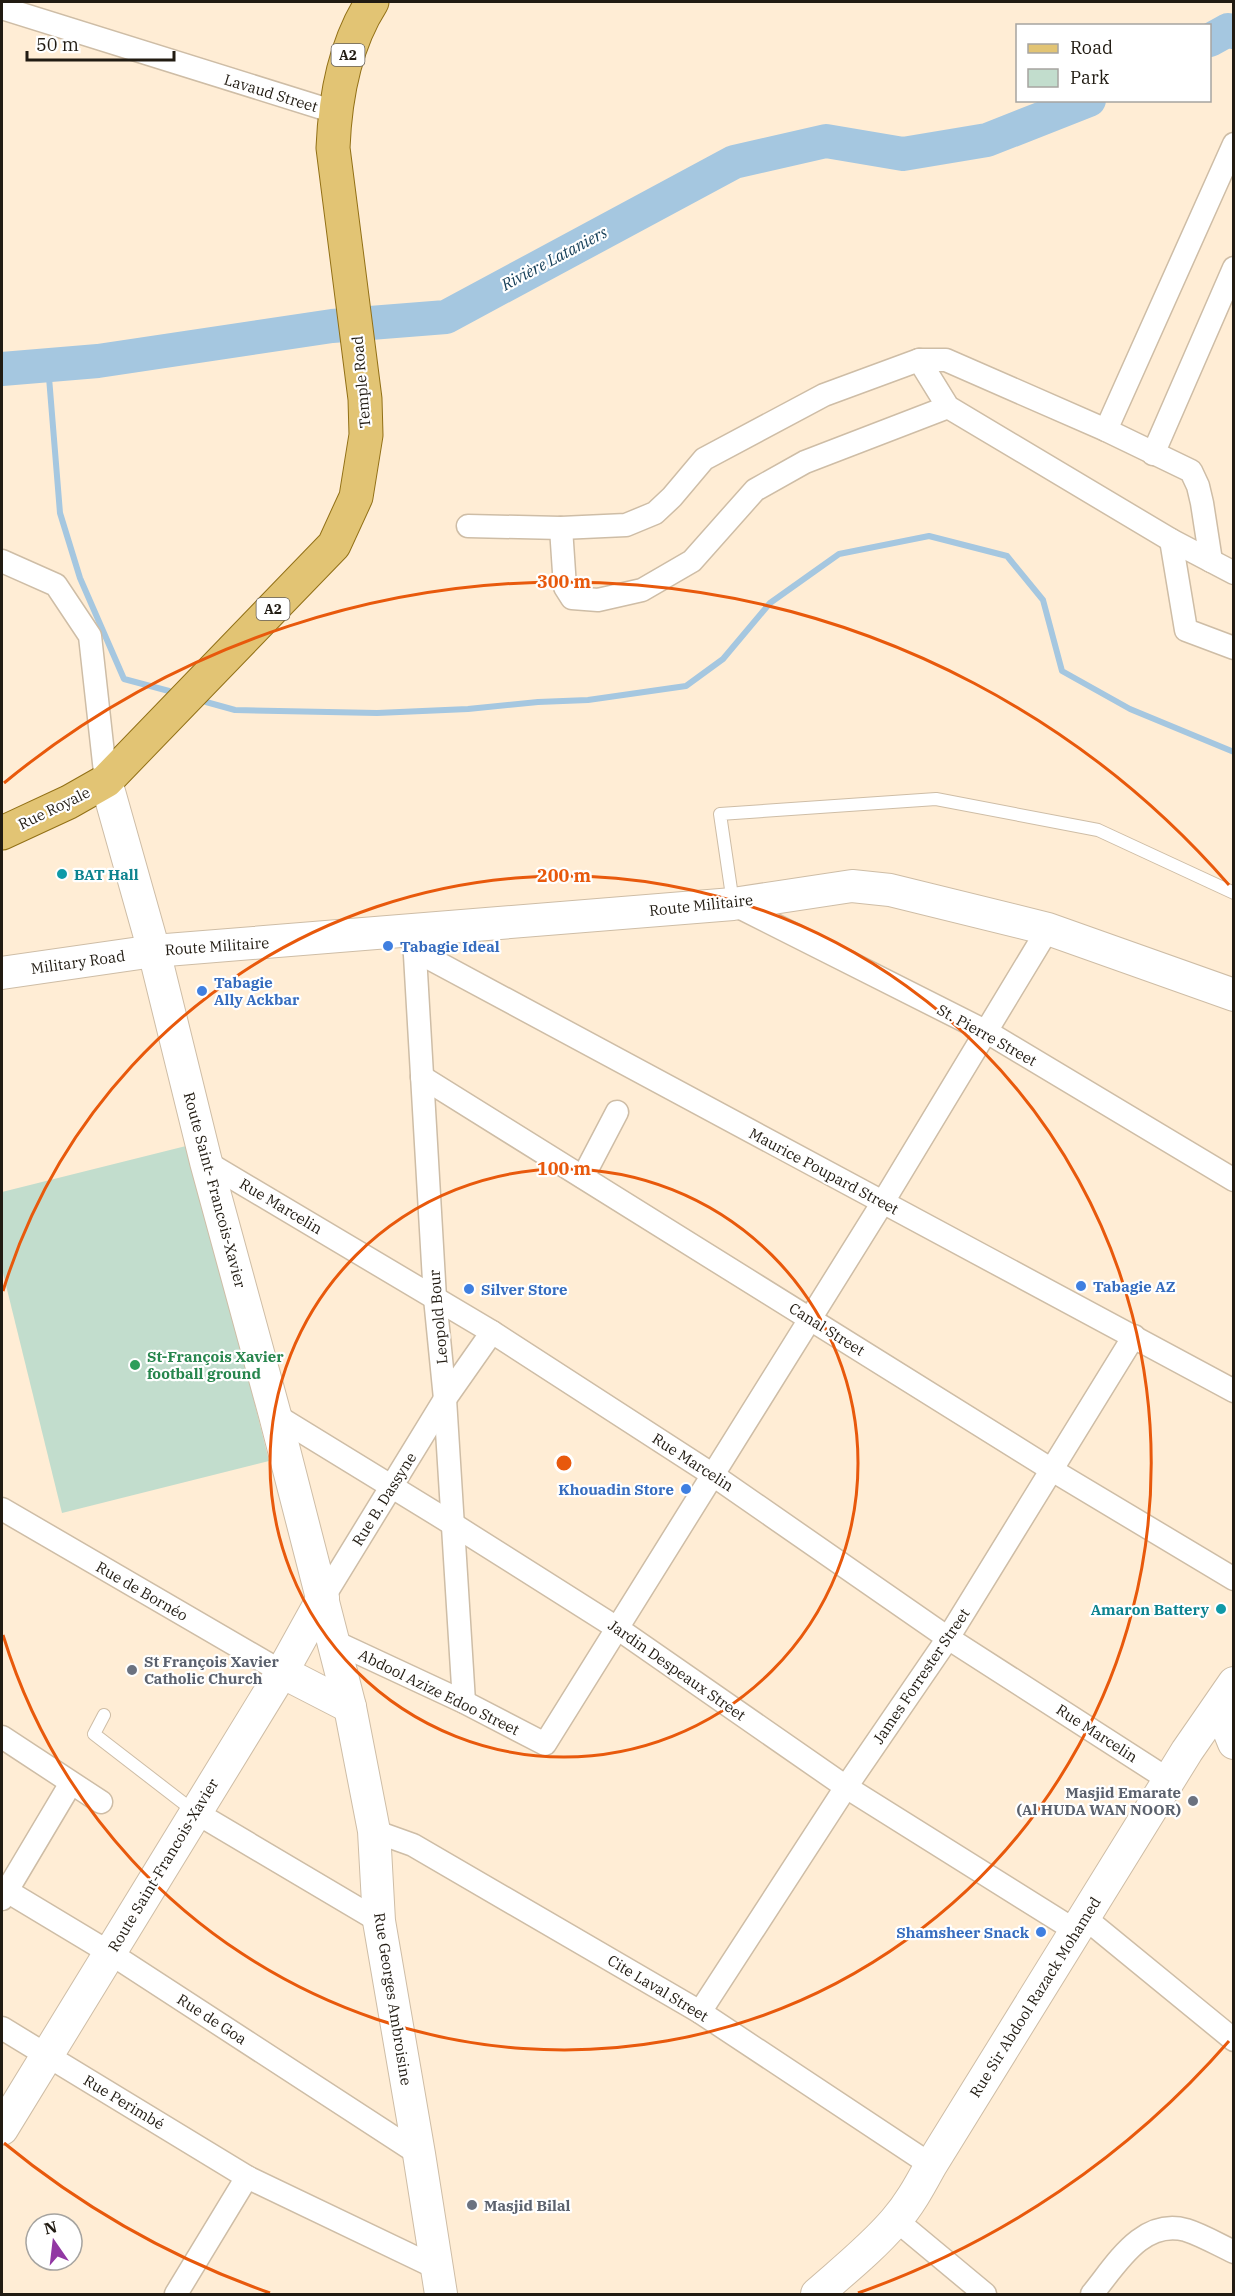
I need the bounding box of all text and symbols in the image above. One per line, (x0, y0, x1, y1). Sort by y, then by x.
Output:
scale bar (27, 24, 174, 62)
legend (1016, 24, 1211, 102)
text: 50 m (36, 33, 79, 56)
text: Road (1070, 36, 1113, 59)
road number: A2 (332, 44, 364, 66)
text: Park (1070, 66, 1110, 89)
street label: Lavaud Street (222, 70, 320, 116)
water label: Rivière Lataniers (497, 222, 610, 295)
street label: Temple Road (348, 335, 374, 429)
text: 300 m (537, 570, 592, 593)
road number: A2 (256, 598, 290, 620)
street label: Rue Royale (15, 782, 93, 834)
text: 200 m (537, 864, 592, 887)
place label: BAT Hall (74, 865, 139, 884)
marker: BAT Hall (55, 867, 69, 881)
street label: Route Militaire (648, 890, 754, 920)
street label: Route Militaire (164, 933, 270, 959)
place label: Tabagie Ideal (400, 937, 500, 956)
marker: Tabagie Ideal (381, 939, 395, 953)
street label: Military Road (30, 946, 126, 978)
place label: Tabagie Ally Ackbar (214, 973, 300, 1009)
marker: Tabagie Ally Ackbar (195, 984, 209, 998)
street label: St. Pierre Street (934, 1000, 1040, 1070)
street label: Route Saint- Francois-Xavier (180, 1090, 250, 1290)
street label: Maurice Poupard Street (746, 1123, 902, 1219)
text: 100 m (537, 1157, 592, 1180)
street label: Rue Marcelin (236, 1174, 326, 1238)
street label: Leopold Bour (424, 1269, 452, 1365)
place label: Tabagie AZ (1093, 1277, 1176, 1296)
marker: Tabagie AZ (1074, 1279, 1088, 1293)
place label: Silver Store (481, 1280, 568, 1299)
marker: Silver Store (462, 1282, 476, 1296)
street label: Canal Street (786, 1298, 868, 1360)
place label: St-François Xavier football ground (147, 1347, 284, 1383)
marker: St-François Xavier football ground (128, 1358, 142, 1372)
street label: Rue Marcelin (649, 1429, 738, 1496)
street label: Rue B. Dassyne (348, 1449, 420, 1549)
centre of rings (554, 1453, 574, 1473)
place label: Khouadin Store (558, 1480, 674, 1499)
marker: Khouadin Store (679, 1482, 693, 1496)
street label: Rue de Bornéo (93, 1557, 191, 1625)
place label: Amaron Battery (1091, 1600, 1209, 1619)
marker: Amaron Battery (1214, 1602, 1228, 1616)
street label: James Forrester Street (869, 1605, 973, 1747)
street label: Jardin Despeaux Street (605, 1615, 749, 1725)
street label: Abdool Azize Edoo Street (355, 1645, 523, 1739)
place label: St François Xavier Catholic Church (144, 1652, 279, 1688)
marker: St François Xavier Catholic Church (125, 1663, 139, 1677)
street label: Rue Marcelin (1053, 1700, 1142, 1767)
street label: Route Saint-Francois-Xavier (104, 1775, 222, 1955)
place label: Masjid Emarate (Al HUDA WAN NOOR) (1017, 1783, 1181, 1819)
marker: Masjid Emarate (Al HUDA WAN NOOR) (1186, 1794, 1200, 1808)
street label: Rue Sir Abdool Razack Mohamed (965, 1893, 1105, 2101)
street label: Rue Georges Ambroisine (370, 1911, 416, 2087)
place label: Shamsheer Snack (896, 1923, 1030, 1942)
marker: Shamsheer Snack (1034, 1925, 1048, 1939)
street label: Cite Laval Street (604, 1950, 712, 2026)
street label: Rue de Goa (174, 1989, 250, 2049)
street label: Rue Perimbé (80, 2070, 168, 2134)
place label: Masjid Bilal (484, 2196, 570, 2215)
marker: Masjid Bilal (465, 2198, 479, 2212)
north arrow (24, 2212, 84, 2272)
text: N (42, 2216, 59, 2239)

